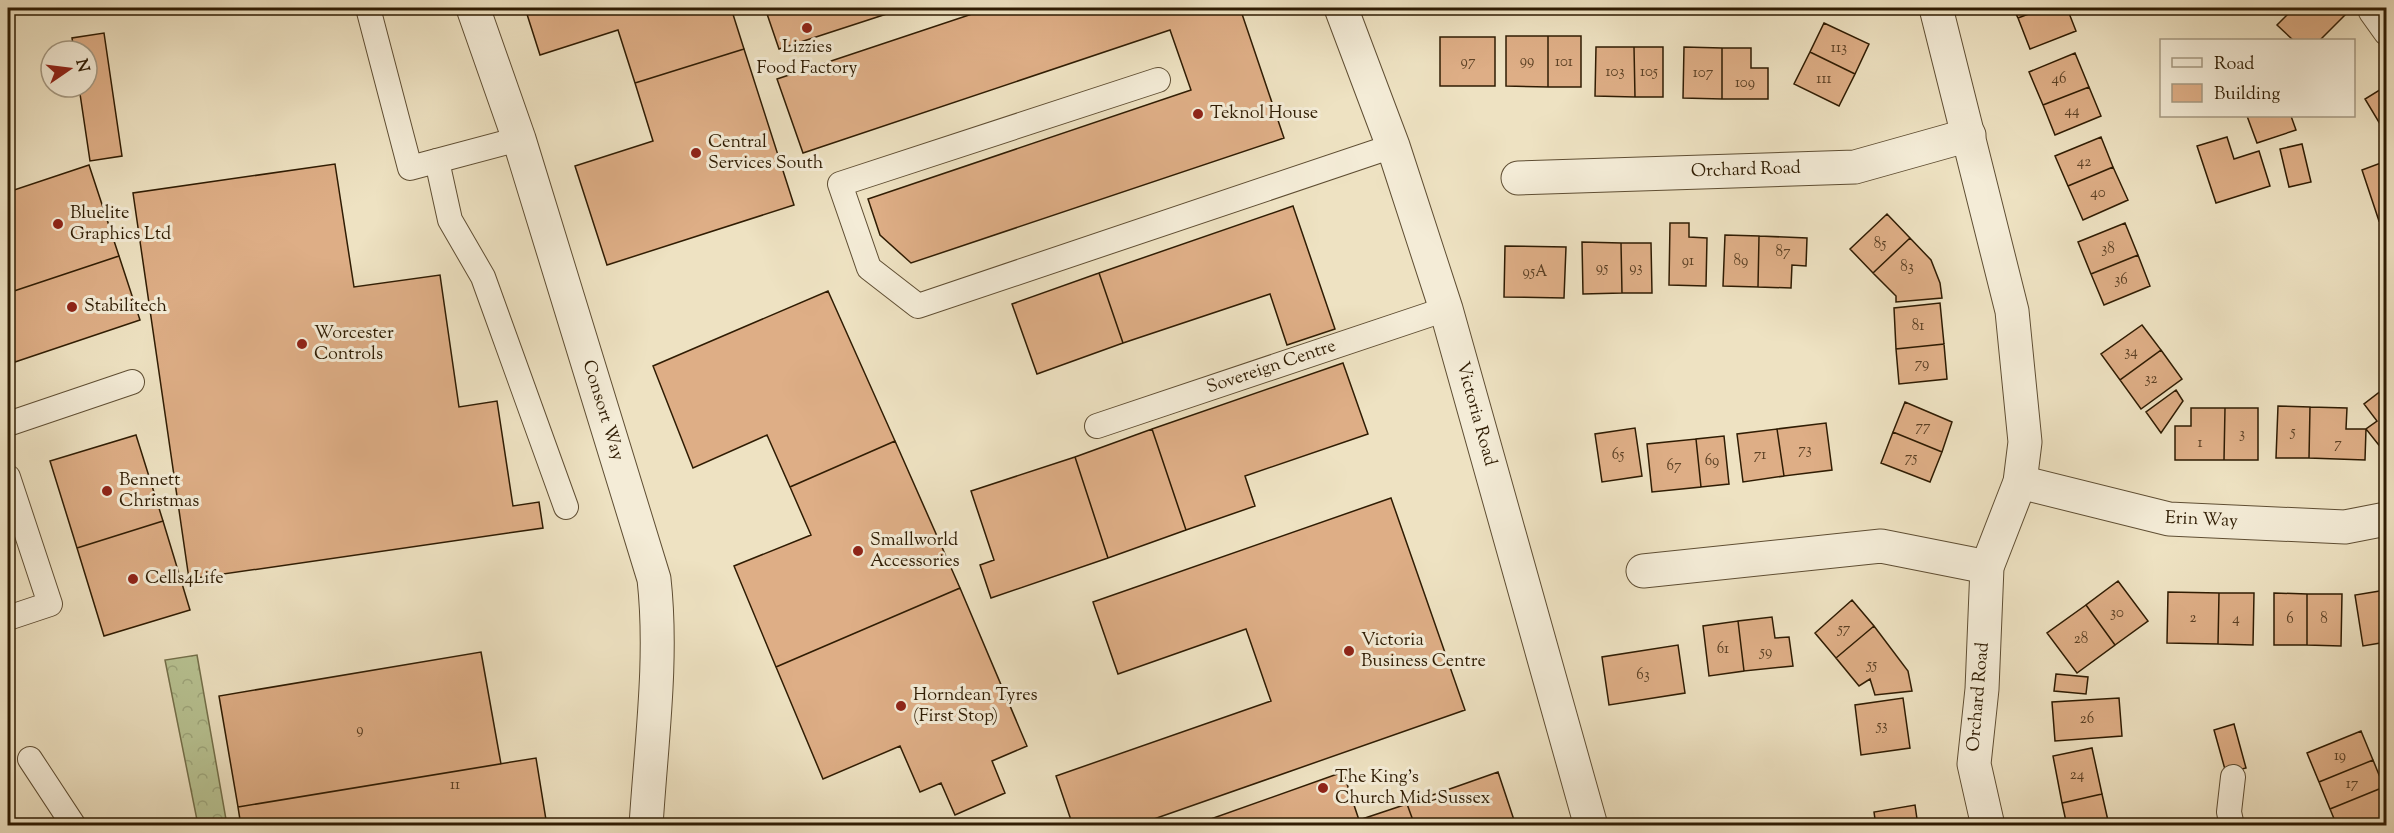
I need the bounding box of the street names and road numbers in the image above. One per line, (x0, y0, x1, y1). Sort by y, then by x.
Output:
street label: Orchard Road (1690, 156, 1801, 185)
street label: Sovereign Centre (1203, 334, 1340, 401)
street label: Consort Way (575, 357, 630, 464)
street label: Victoria Road (1448, 359, 1502, 469)
street label: Erin Way (2164, 506, 2239, 535)
street label: Orchard Road (1961, 641, 1997, 753)

